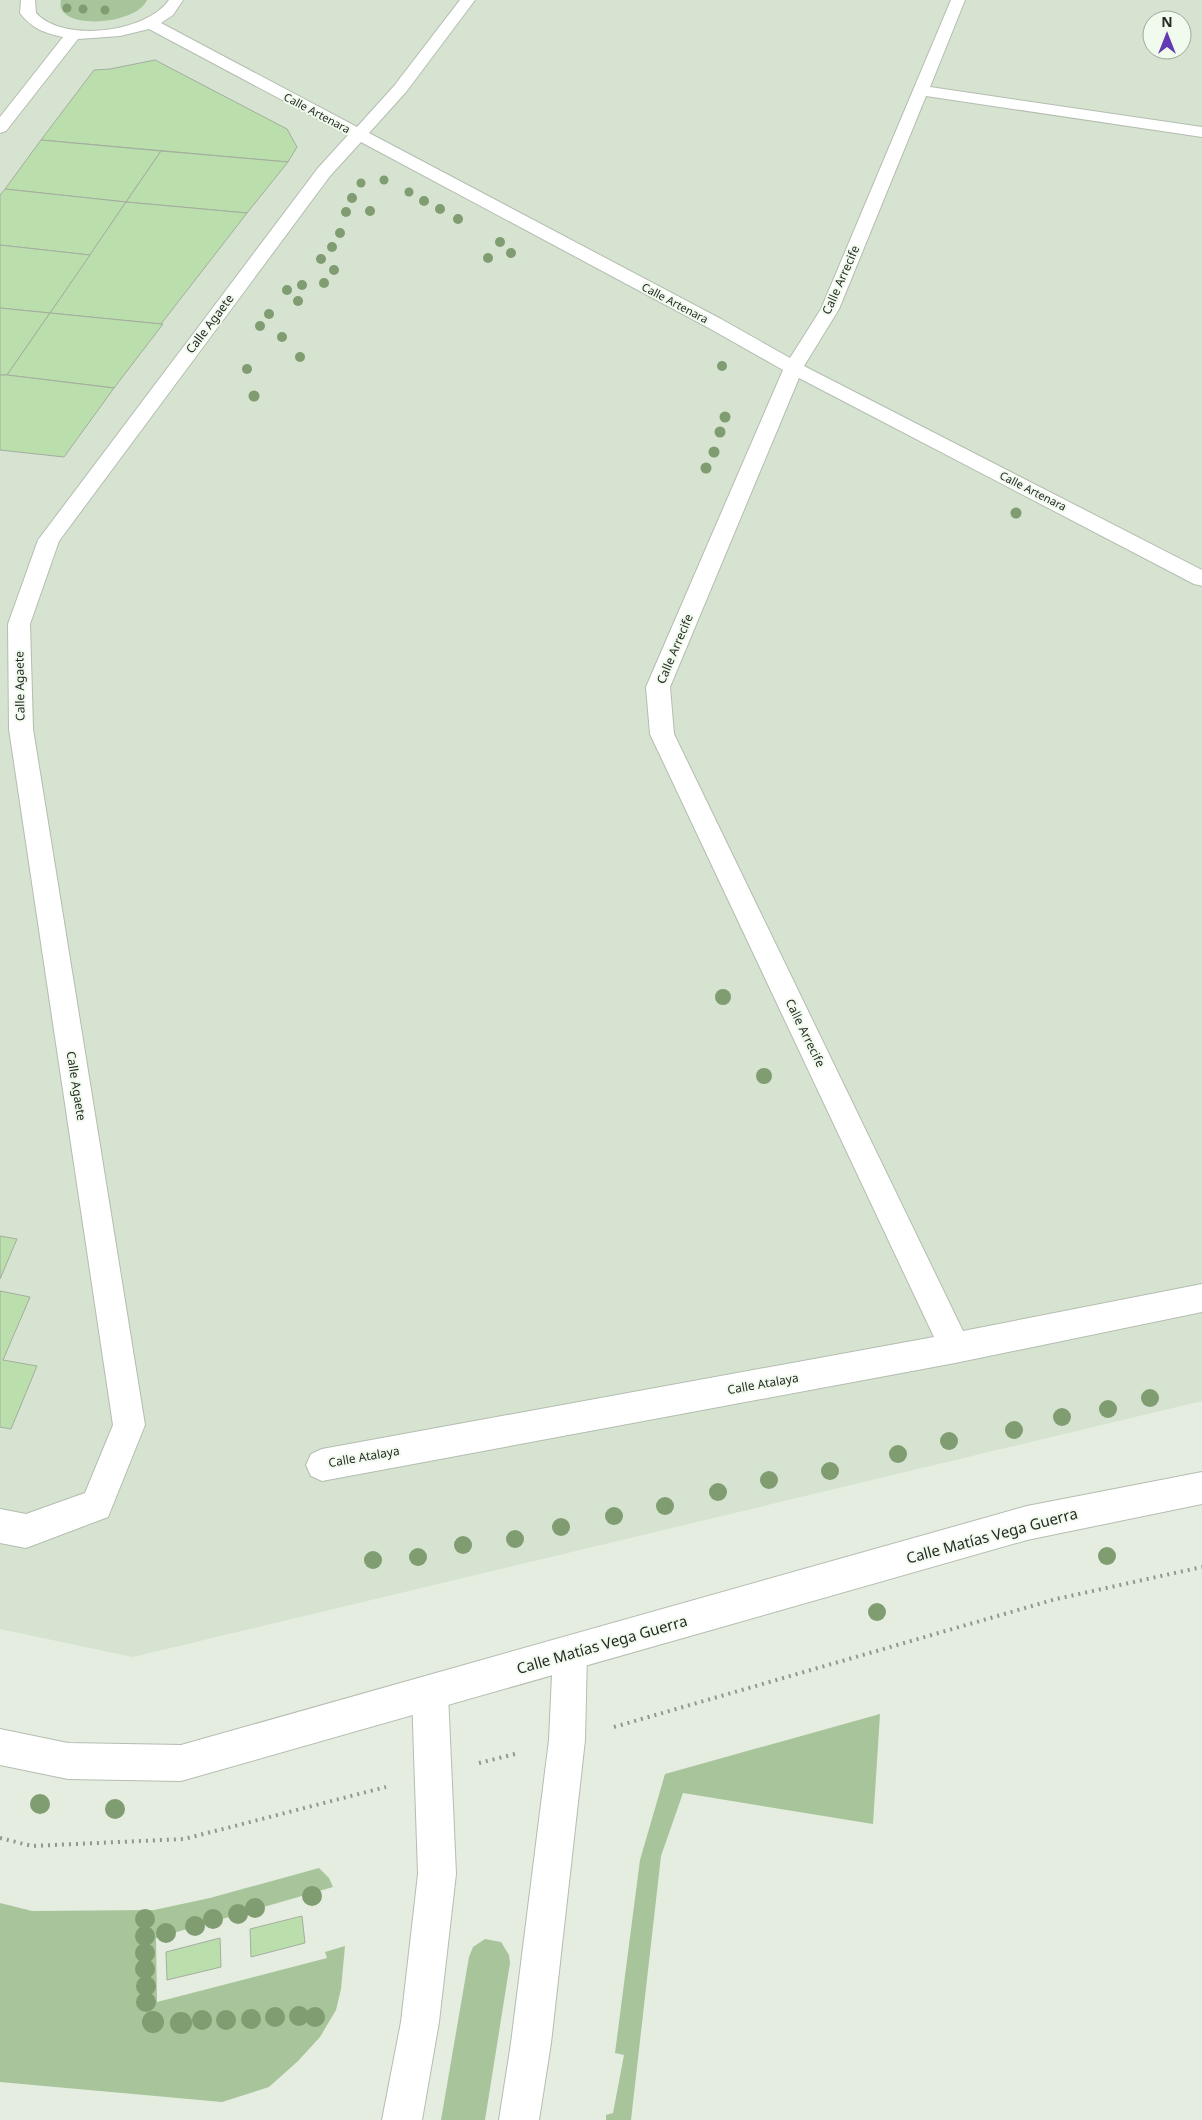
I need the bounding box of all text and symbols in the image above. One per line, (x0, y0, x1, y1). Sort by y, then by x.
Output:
north arrow (1142, 10, 1192, 60)
text: N (1161, 12, 1173, 31)
street label: Calle Artenara (281, 89, 353, 136)
street label: Calle Arrecife (818, 242, 864, 317)
street label: Calle Artenara (639, 279, 711, 326)
street label: Calle Agaete (182, 290, 238, 357)
street label: Calle Artenara (997, 467, 1069, 514)
street label: Calle Arrecife (652, 611, 697, 686)
street label: Calle Agaete (10, 651, 29, 721)
street label: Calle Arrecife (782, 996, 829, 1070)
street label: Calle Agaete (63, 1050, 90, 1122)
street label: Calle Atalaya (726, 1369, 800, 1398)
street label: Calle Atalaya (327, 1442, 401, 1471)
street label: Calle Matías Vega Guerra (904, 1503, 1080, 1568)
street label: Calle Matías Vega Guerra (514, 1610, 689, 1678)

